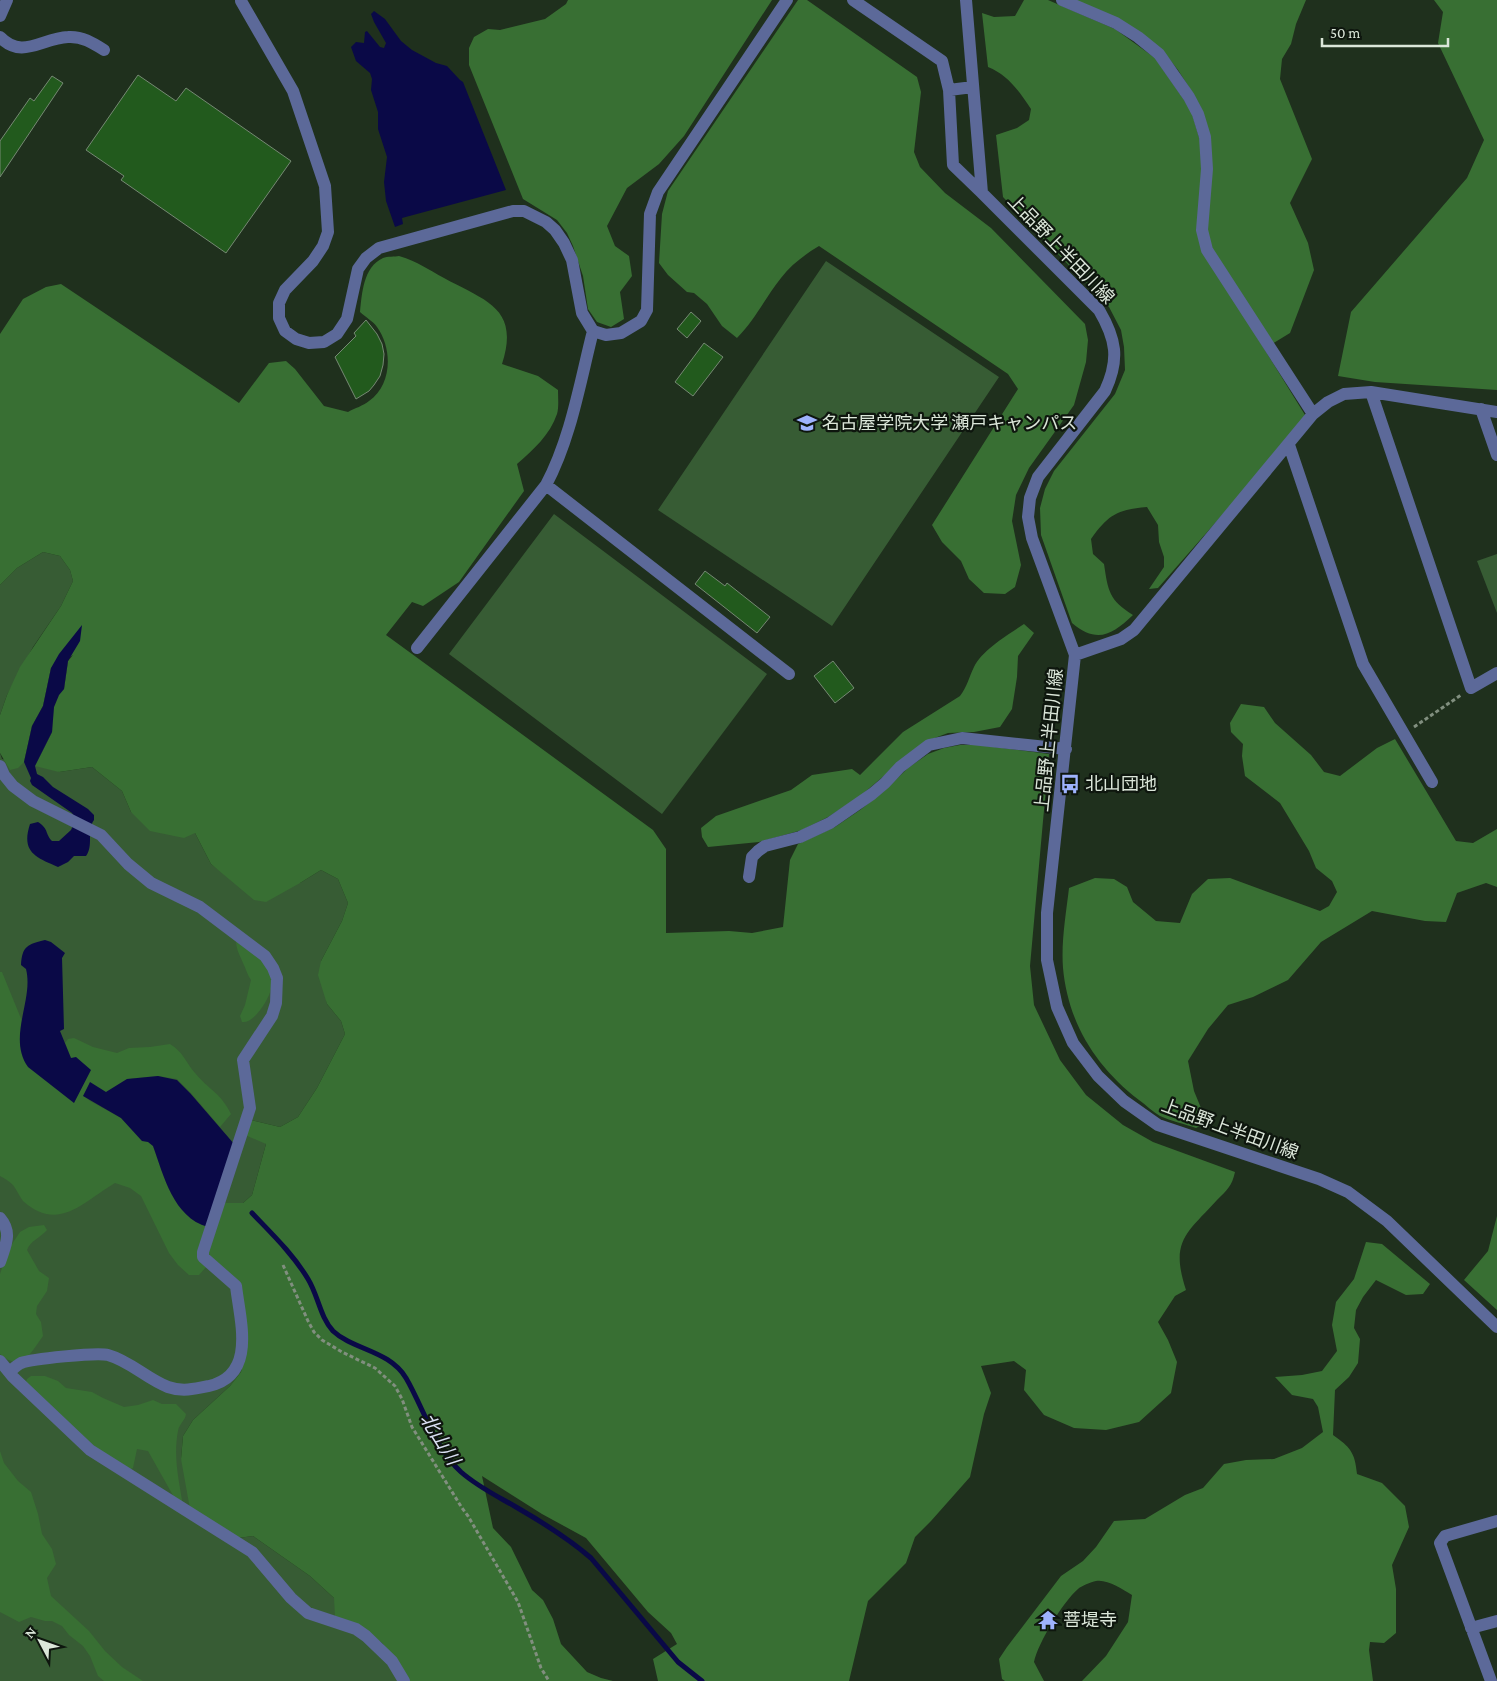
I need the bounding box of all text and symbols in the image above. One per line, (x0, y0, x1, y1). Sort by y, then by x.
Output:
scale bar (1322, 15, 1448, 47)
text: 50 m (1330, 25, 1360, 41)
street label: 上品野上半田川線 (1004, 190, 1118, 308)
school or university icon: 名古屋学院大学 瀬戸キャンパス (796, 412, 818, 434)
place label: 名古屋学院大学 瀬戸キャンパス (822, 413, 1077, 433)
street label: 上品野上半田川線 (1032, 667, 1066, 813)
bus stop icon: 北山団地 (1059, 773, 1081, 795)
place label: 北山団地 (1085, 774, 1157, 794)
street label: 上品野上半田川線 (1159, 1095, 1301, 1163)
water label: 北山川 (416, 1409, 465, 1470)
temple icon: 菩堤寺 (1037, 1609, 1059, 1631)
place label: 菩堤寺 (1063, 1610, 1117, 1630)
north arrow (15, 1616, 65, 1666)
text: N (21, 1623, 40, 1641)

